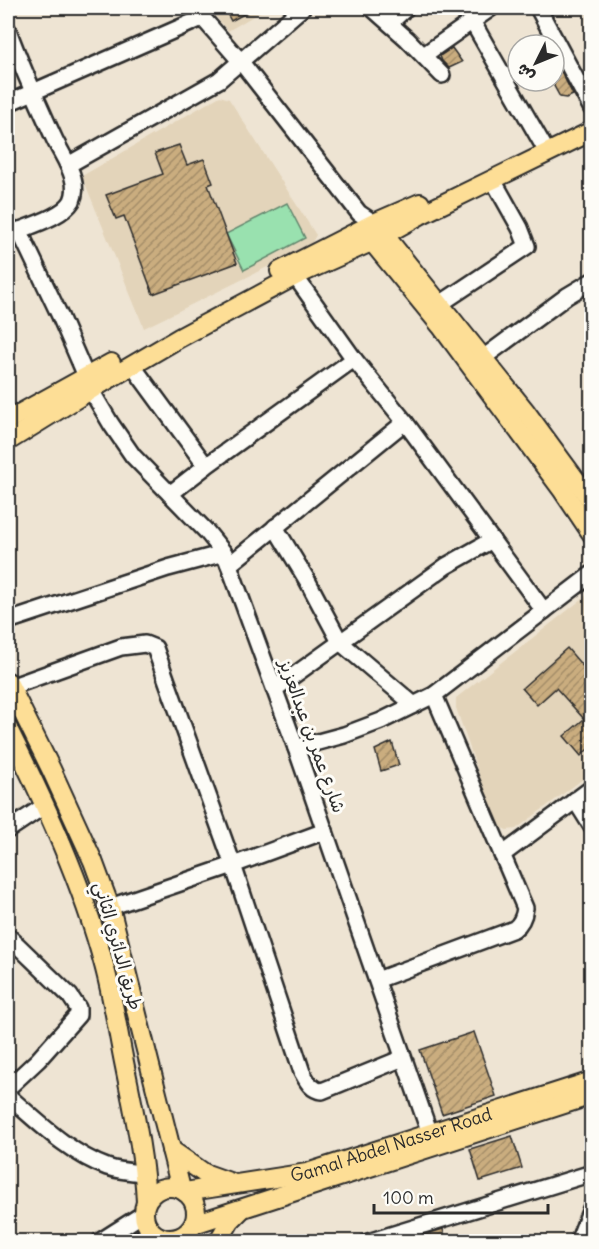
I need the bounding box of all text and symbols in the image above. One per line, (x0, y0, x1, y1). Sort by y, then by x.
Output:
north arrow (506, 33, 566, 93)
text: ش (512, 60, 538, 86)
street label: شارع عمر بن عبدالعزيز (272, 654, 351, 816)
street label: طريق الدائري الثاني (84, 879, 148, 1014)
street label: Gamal Abdel Nasser Road (289, 1102, 495, 1186)
scale bar (374, 1177, 548, 1215)
text: 100 m (383, 1186, 434, 1209)

